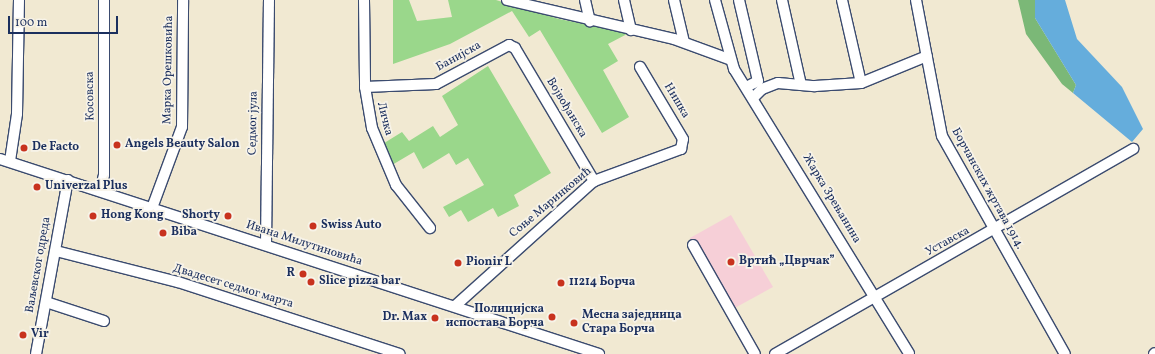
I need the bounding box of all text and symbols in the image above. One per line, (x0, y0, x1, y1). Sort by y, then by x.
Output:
scale bar (10, 8, 120, 34)
text: 100 m (15, 15, 47, 31)
street label: Марка Орешковића (161, 15, 177, 125)
street label: Банијска (434, 39, 484, 75)
street label: Косовска (83, 71, 99, 121)
street label: Војвођанска (542, 75, 590, 141)
street label: Нишка (660, 81, 692, 121)
street label: Седмог јула (246, 91, 262, 155)
street label: Личка (373, 101, 395, 137)
street label: Борчанских жртава 1914. (948, 126, 1026, 252)
place label: Angels Beauty Salon (125, 138, 240, 152)
marker: Angels Beauty Salon (112, 140, 122, 150)
place label: De Facto (32, 141, 79, 155)
marker: De Facto (19, 143, 29, 153)
street label: Жарка Зрењанина (799, 152, 863, 246)
street label: Соње Маринковић (507, 164, 595, 242)
place label: Univerzal Plus (45, 180, 127, 194)
marker: Univerzal Plus (32, 182, 42, 192)
place label: Hong Kong (101, 209, 164, 223)
place label: Shorty (182, 209, 220, 223)
marker: Hong Kong (88, 211, 98, 221)
marker: Shorty (223, 211, 233, 221)
street label: Ваљевског одреда (23, 216, 55, 314)
street label: Ивана Милутиновића (244, 218, 364, 270)
place label: Swiss Auto (321, 219, 382, 233)
marker: Swiss Auto (308, 221, 318, 231)
street label: Уставска (924, 224, 972, 260)
place label: Biba (171, 226, 197, 240)
marker: Biba (158, 228, 168, 238)
place label: Вртић „Цврчак” (739, 255, 835, 269)
place label: Pionir L (466, 256, 512, 270)
marker: Вртић „Цврчак” (726, 257, 736, 267)
marker: Pionir L (453, 258, 463, 268)
street label: Двадесет седмог марта (171, 262, 295, 312)
place label: R (287, 267, 295, 281)
marker: R (298, 269, 308, 279)
place label: Slice pizza bar (319, 275, 400, 289)
place label: 11214 Борча (569, 276, 635, 290)
marker: Slice pizza bar (306, 277, 316, 287)
marker: 11214 Борча (556, 278, 566, 288)
place label: Полицијска испостава Борча (446, 303, 544, 331)
place label: Месна заједница Стара Борча (582, 309, 682, 337)
place label: Dr. Max (382, 311, 427, 325)
marker: Полицијска испостава Борча (547, 312, 557, 322)
marker: Dr. Max (430, 313, 440, 323)
marker: Месна заједница Стара Борча (569, 318, 579, 328)
place label: Vir (31, 328, 49, 342)
marker: Vir (18, 330, 28, 340)

